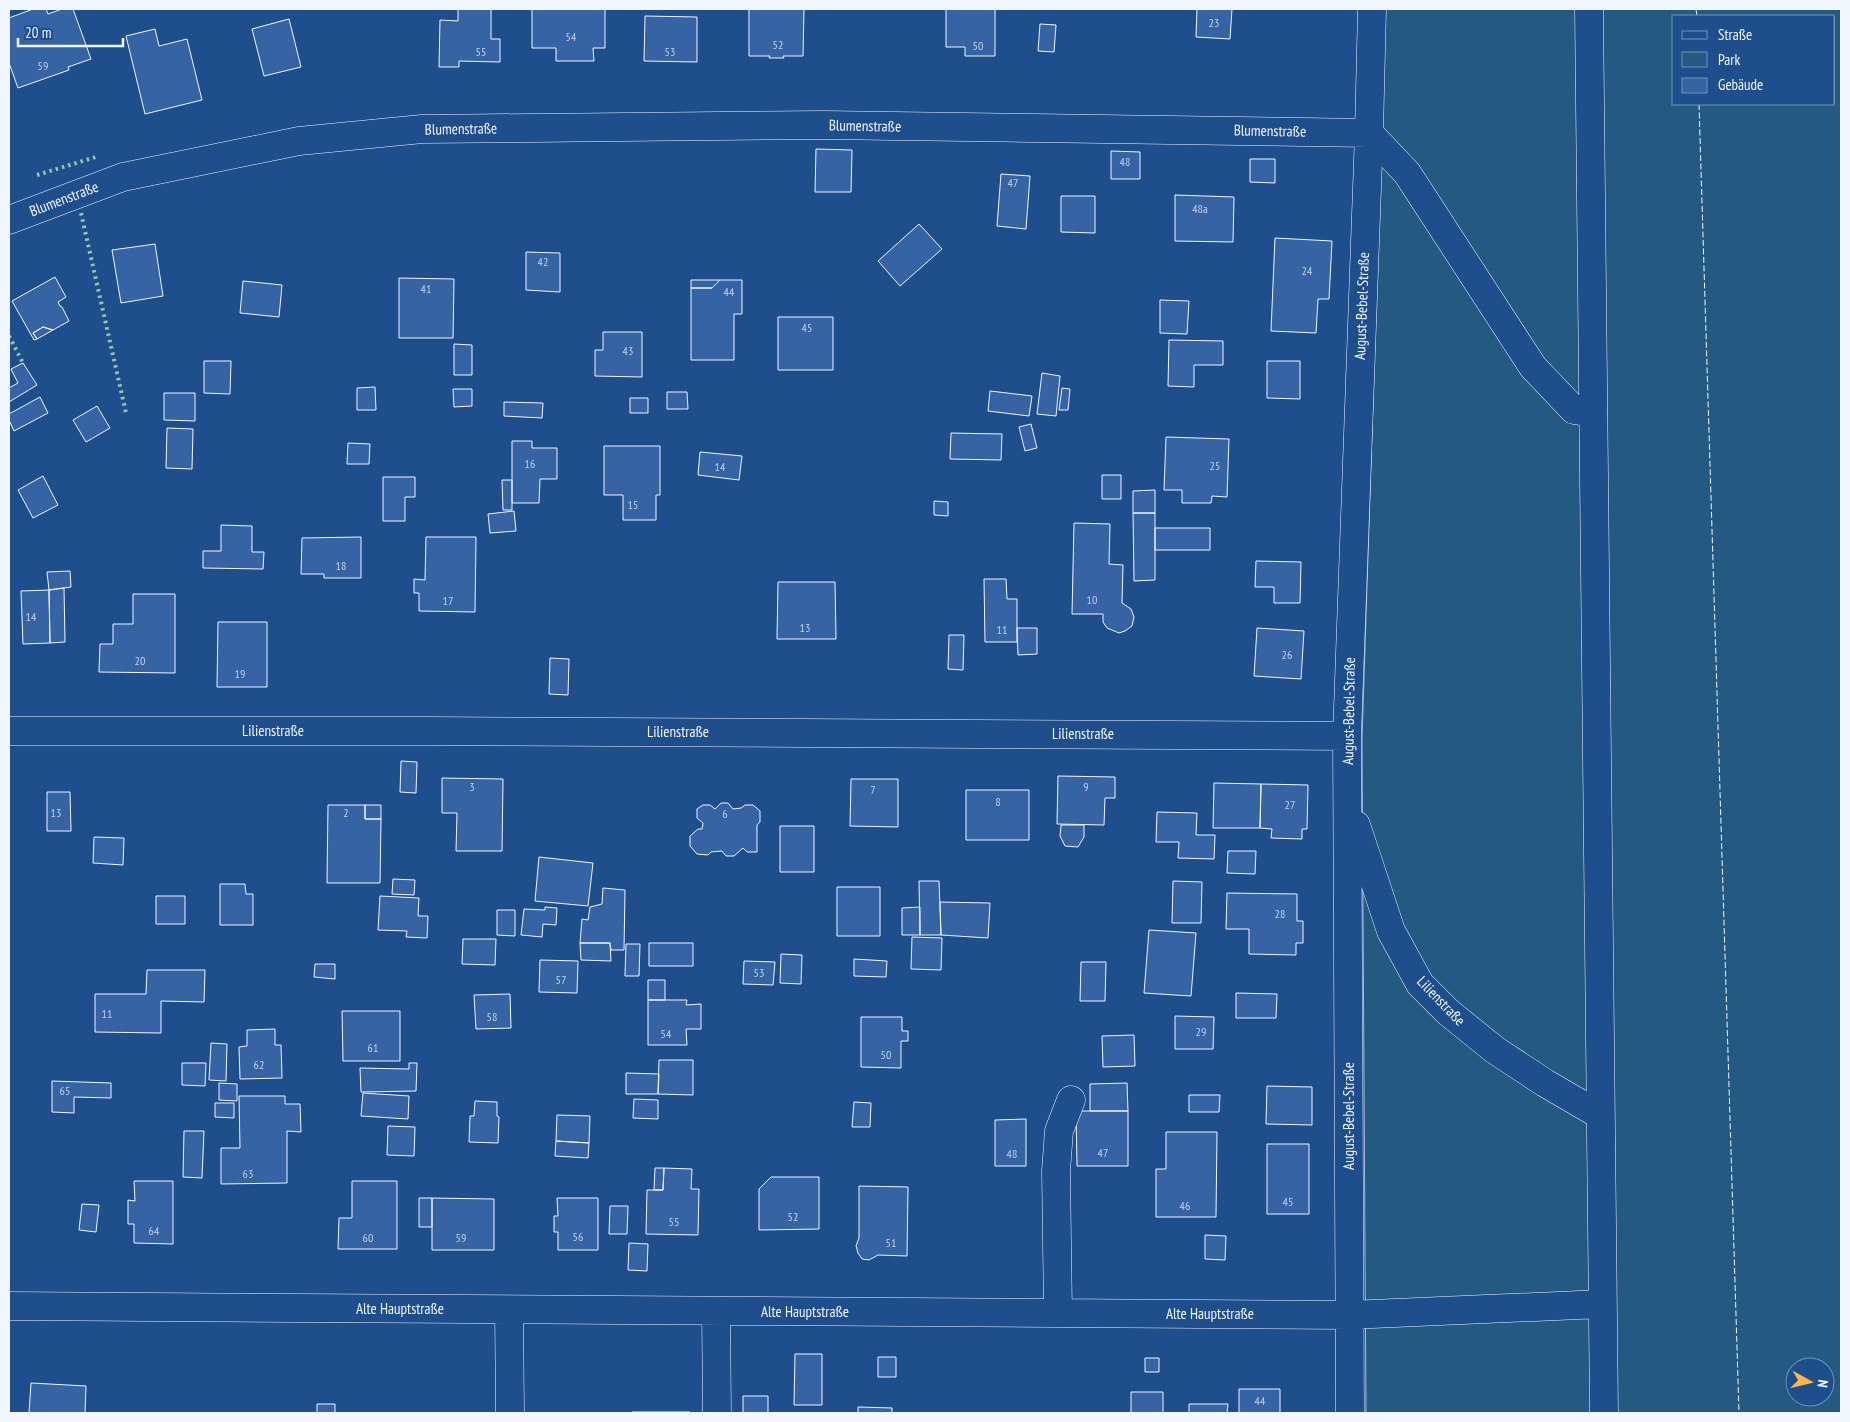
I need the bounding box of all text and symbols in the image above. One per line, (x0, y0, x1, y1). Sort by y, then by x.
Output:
scale bar (18, 15, 122, 47)
house number: 23 (1209, 15, 1219, 30)
legend (1672, 15, 1835, 105)
text: 20 m (25, 23, 51, 42)
text: Straße (1718, 25, 1752, 44)
house number: 54 (566, 29, 577, 44)
house number: 52 (773, 37, 783, 52)
house number: 50 (973, 38, 983, 53)
house number: 55 (476, 44, 486, 59)
house number: 53 (665, 44, 675, 59)
text: Park (1718, 50, 1740, 69)
house number: 59 (38, 58, 48, 73)
text: Gebäude (1718, 75, 1763, 94)
street label: Blumenstraße (829, 115, 901, 136)
street label: Blumenstraße (425, 118, 497, 139)
street label: Blumenstraße (1234, 120, 1306, 141)
house number: 48 (1120, 154, 1130, 169)
house number: 47 (1008, 175, 1018, 190)
street label: Blumenstraße (27, 177, 101, 220)
house number: 48a (1192, 201, 1208, 216)
street label: August-Bebel-Straße (1350, 252, 1373, 360)
house number: 42 (538, 254, 548, 269)
house number: 24 (1302, 263, 1313, 278)
house number: 41 (421, 281, 431, 296)
house number: 44 (724, 284, 735, 299)
house number: 45 (802, 320, 812, 335)
house number: 43 (623, 343, 633, 358)
house number: 16 (525, 456, 535, 471)
house number: 25 (1210, 458, 1220, 473)
house number: 14 (715, 459, 726, 474)
house number: 15 (628, 497, 638, 512)
house number: 18 (336, 558, 346, 573)
house number: 10 (1087, 592, 1097, 607)
house number: 17 (443, 593, 453, 608)
house number: 14 (26, 609, 37, 624)
house number: 13 (800, 620, 810, 635)
house number: 11 (997, 622, 1007, 637)
house number: 26 (1282, 647, 1292, 662)
house number: 20 (135, 653, 145, 668)
street label: August-Bebel-Straße (1338, 657, 1359, 765)
house number: 19 (235, 666, 245, 681)
street label: Lilienstraße (242, 721, 304, 740)
street label: Lilienstraße (647, 722, 709, 741)
street label: Lilienstraße (1052, 724, 1114, 743)
house number: 3 (469, 779, 475, 794)
house number: 9 (1083, 779, 1089, 794)
house number: 7 (870, 782, 876, 797)
house number: 8 (995, 794, 1001, 809)
house number: 27 (1285, 797, 1295, 812)
house number: 13 (51, 805, 61, 820)
house number: 2 (343, 805, 349, 820)
house number: 6 (722, 806, 728, 821)
house number: 28 (1275, 906, 1285, 921)
house number: 53 (754, 965, 764, 980)
house number: 57 (556, 972, 566, 987)
street label: Lilienstraße (1413, 972, 1470, 1029)
house number: 11 (102, 1006, 112, 1021)
house number: 58 (487, 1009, 497, 1024)
house number: 29 (1196, 1024, 1206, 1039)
house number: 54 (661, 1026, 672, 1041)
house number: 61 (368, 1040, 378, 1055)
house number: 50 (881, 1047, 891, 1062)
house number: 62 (254, 1057, 264, 1072)
street label: August-Bebel-Straße (1339, 1062, 1358, 1170)
house number: 65 (60, 1083, 70, 1098)
house number: 47 (1098, 1145, 1108, 1160)
house number: 48 (1007, 1146, 1017, 1161)
house number: 63 (243, 1166, 253, 1181)
house number: 45 (1283, 1194, 1293, 1209)
house number: 46 (1180, 1198, 1190, 1213)
house number: 52 (788, 1209, 798, 1224)
house number: 55 (669, 1214, 679, 1229)
house number: 64 (149, 1223, 160, 1238)
house number: 56 (573, 1229, 583, 1244)
house number: 60 (363, 1230, 373, 1245)
house number: 59 (456, 1230, 466, 1245)
house number: 51 (886, 1235, 896, 1250)
street label: Alte Hauptstraße (356, 1299, 444, 1318)
street label: Alte Hauptstraße (761, 1302, 849, 1321)
street label: Alte Hauptstraße (1166, 1304, 1254, 1323)
north arrow (1785, 1357, 1835, 1407)
text: N (1813, 1379, 1832, 1389)
house number: 44 (1255, 1393, 1266, 1408)

